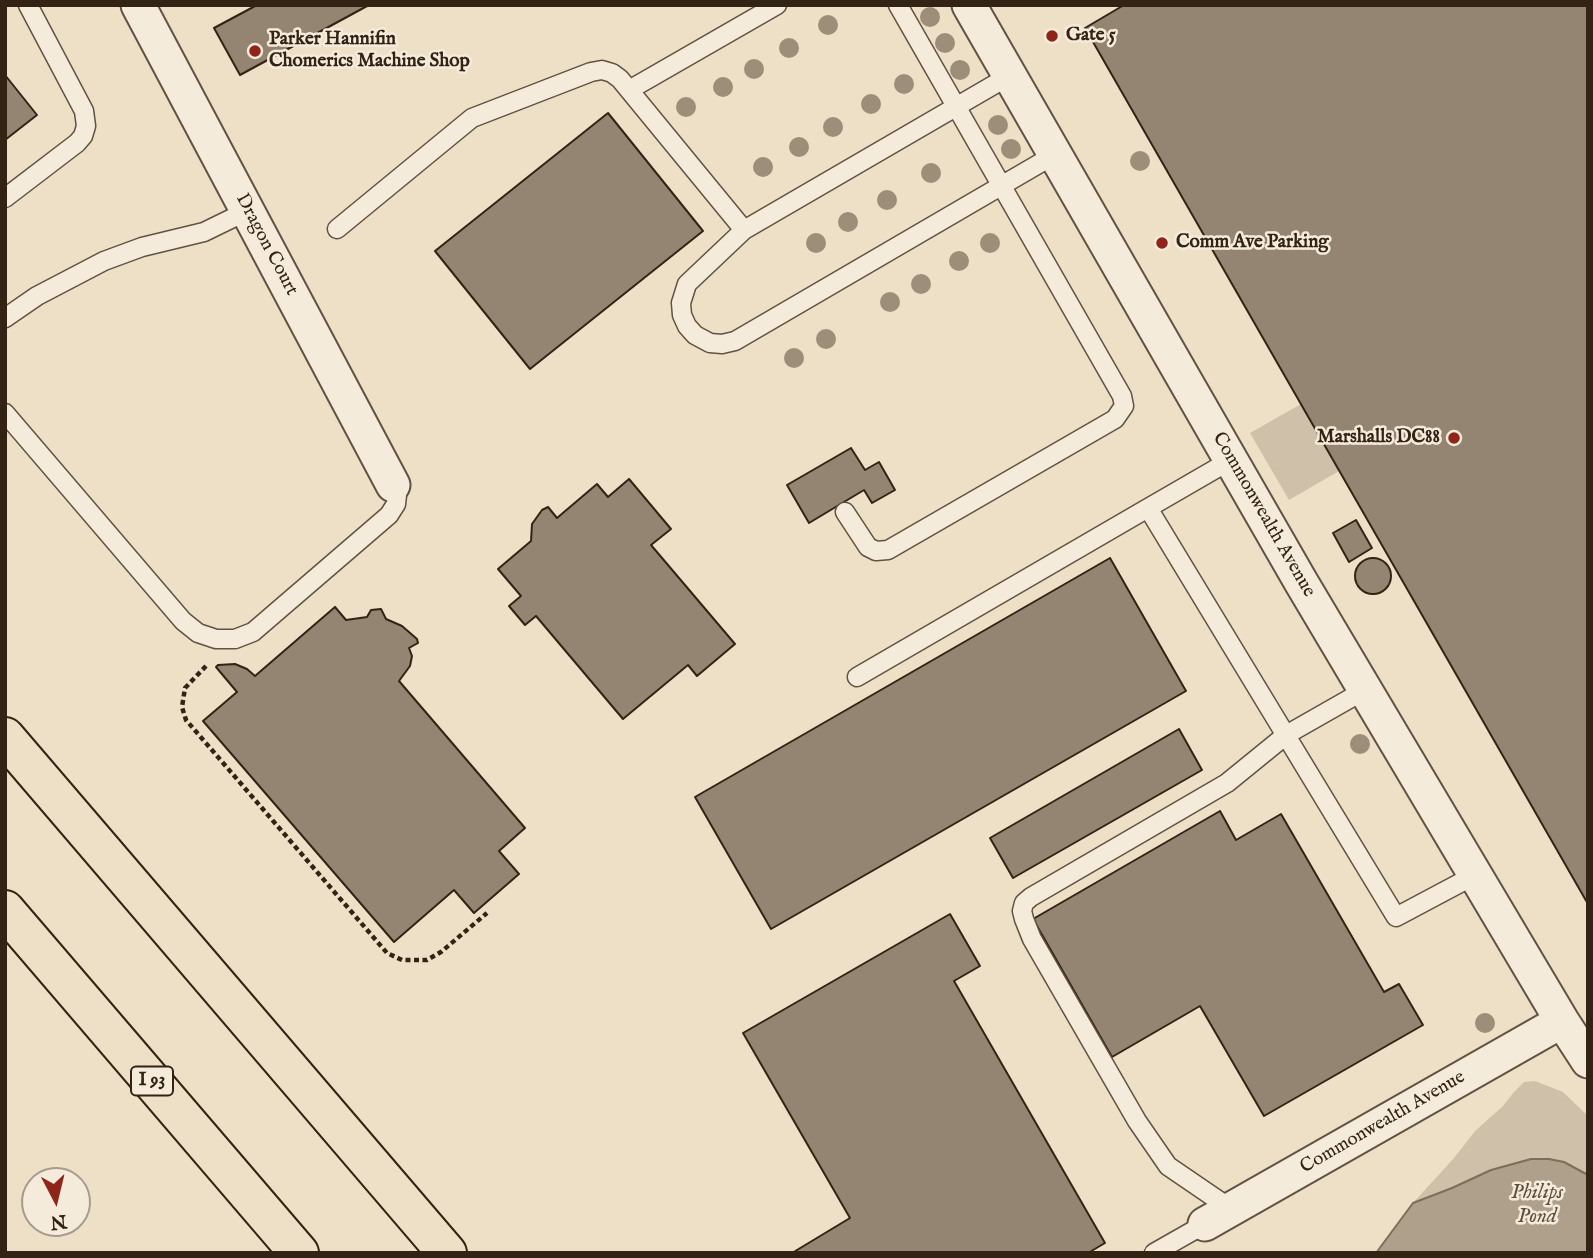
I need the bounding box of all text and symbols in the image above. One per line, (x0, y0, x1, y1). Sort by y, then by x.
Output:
place label: Gate 5 (1066, 25, 1116, 47)
marker: Gate 5 (1044, 28, 1060, 44)
place label: Parker Hannifin Chomerics Machine Shop (269, 29, 470, 73)
marker: Parker Hannifin Chomerics Machine Shop (247, 43, 263, 59)
street label: Dragon Court (230, 190, 302, 300)
place label: Comm Ave Parking (1176, 232, 1329, 254)
marker: Comm Ave Parking (1154, 235, 1170, 251)
place label: Marshalls DC88 (1317, 427, 1440, 449)
street label: Commonwealth Avenue (1206, 429, 1320, 601)
marker: Marshalls DC88 (1446, 430, 1462, 446)
road number: I 93 (131, 1066, 173, 1096)
street label: Commonwealth Avenue (1297, 1066, 1469, 1180)
north arrow (21, 1167, 91, 1237)
water label: Philips Pond (1511, 1181, 1563, 1231)
text: N (49, 1208, 68, 1234)

